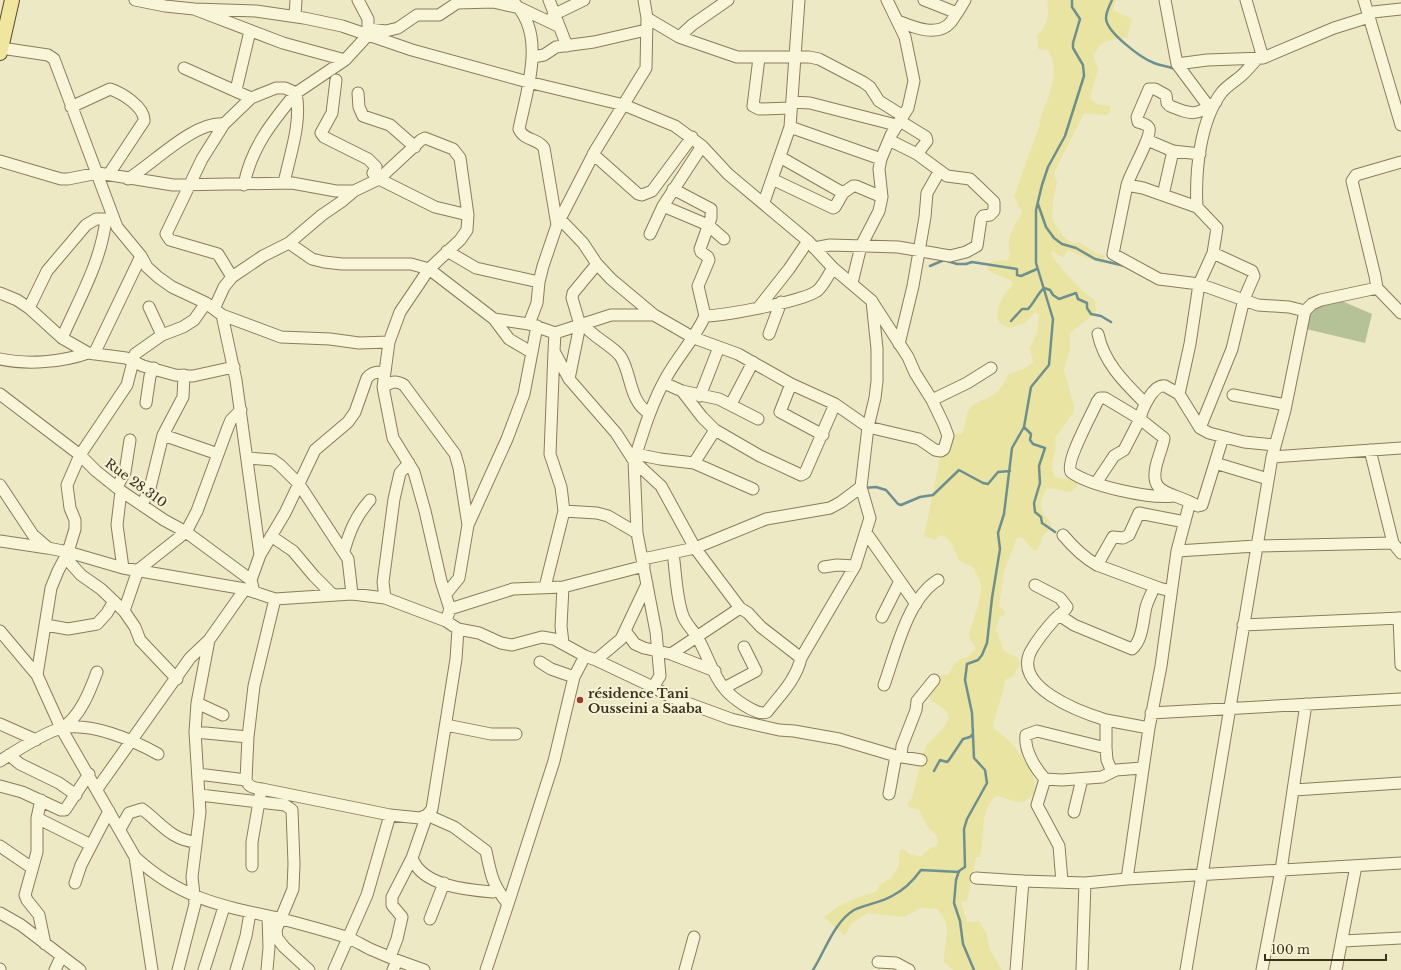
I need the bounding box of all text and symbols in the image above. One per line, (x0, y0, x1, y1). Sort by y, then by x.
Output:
street label: Rue 28.310 (102, 455, 170, 511)
place label: résidence Tani Ousseini a Saaba (588, 685, 703, 717)
marker: résidence Tani Ousseini a Saaba (575, 695, 585, 705)
scale bar (1265, 936, 1386, 962)
text: 100 m (1271, 942, 1310, 957)

